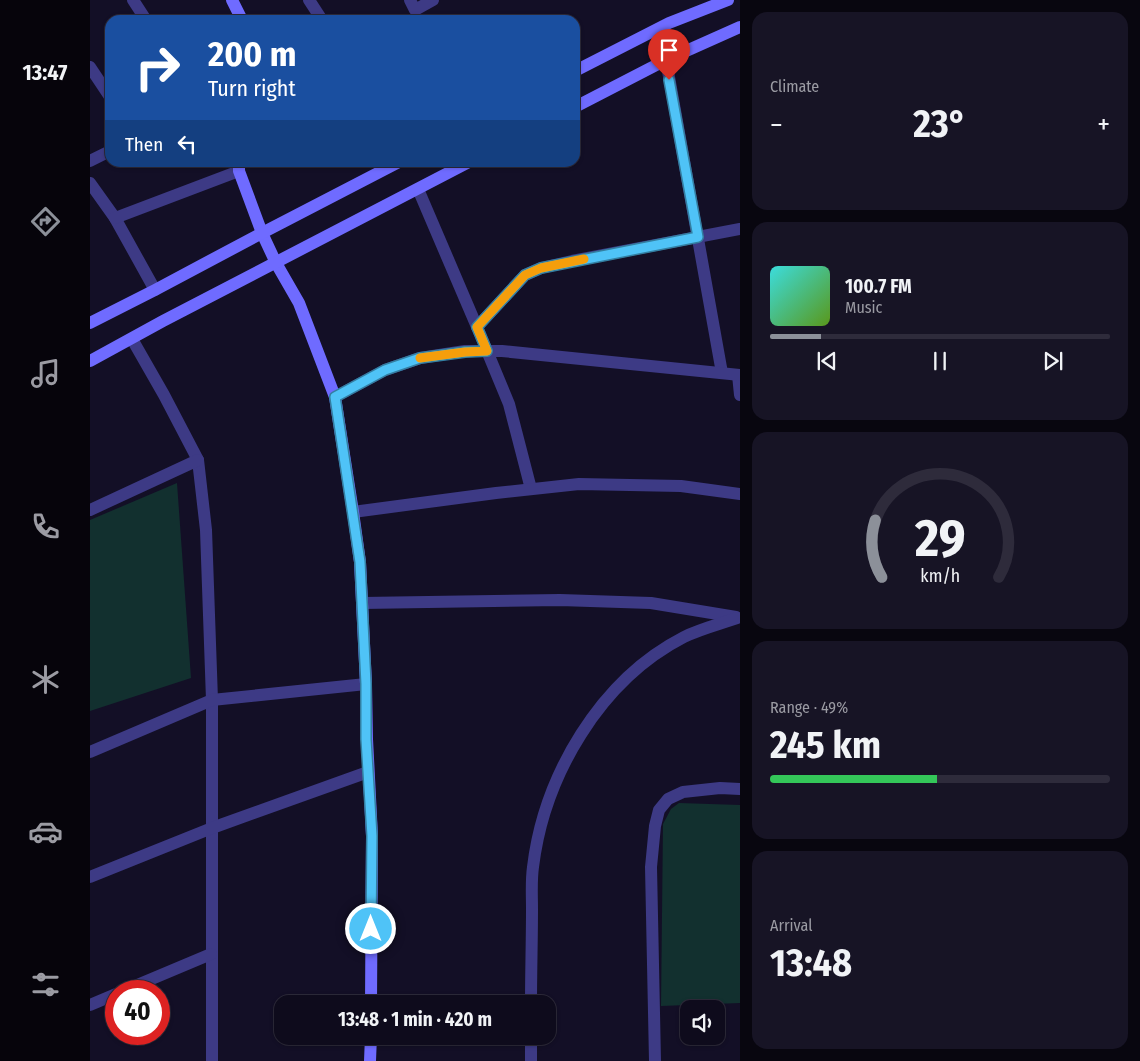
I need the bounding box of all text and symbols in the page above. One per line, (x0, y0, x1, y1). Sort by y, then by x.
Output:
pin (648, 29, 690, 80)
text: 200 m (208, 33, 296, 75)
icon: right (125, 35, 190, 100)
icon: arrive (655, 36, 683, 64)
text: 13:47 (23, 59, 67, 86)
text: Turn right (208, 75, 296, 102)
text: Climate (770, 77, 819, 96)
text: 23° (913, 101, 967, 147)
text: − (770, 108, 783, 141)
text: + (1097, 108, 1110, 141)
icon: left (173, 130, 201, 158)
text: Then (125, 133, 163, 156)
icon: directions (28, 204, 63, 239)
text: 100.7 FM (845, 275, 912, 298)
text: Music (845, 298, 882, 317)
icon: previous (813, 347, 841, 375)
icon: pause (926, 347, 954, 375)
icon: next (1039, 347, 1067, 375)
icon: music (28, 356, 63, 391)
text: 29 (914, 507, 965, 570)
icon: phone (28, 509, 63, 544)
text: km/h (920, 565, 960, 587)
icon: climate (28, 662, 63, 697)
text: Range · 49% (770, 698, 848, 717)
text: 245 km (770, 722, 881, 768)
icon: car (28, 814, 63, 849)
position arrow (344, 902, 396, 954)
text: Arrival (770, 916, 812, 935)
text: 13:48 (770, 940, 852, 986)
icon: filters (28, 967, 63, 1002)
speed limit sign: 40 (105, 980, 170, 1045)
map controls (680, 1000, 725, 1045)
button: sound (680, 1000, 725, 1045)
text: 13:48 · 1 min · 420 m (338, 1008, 492, 1031)

